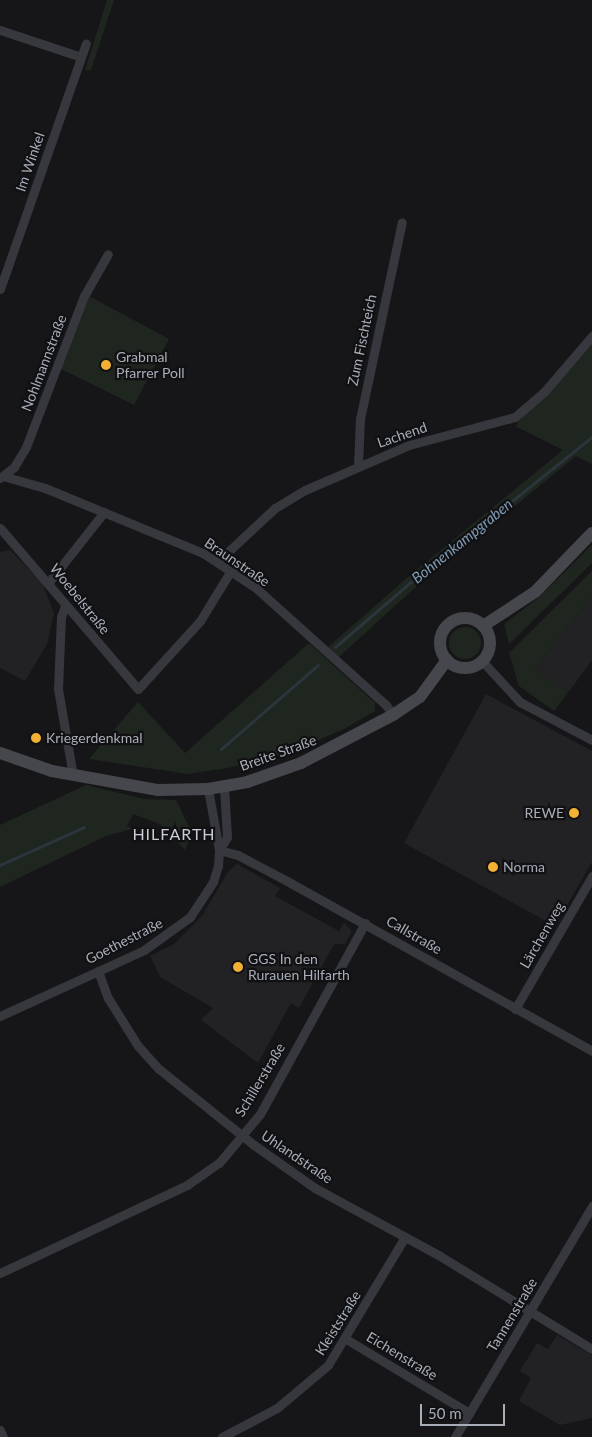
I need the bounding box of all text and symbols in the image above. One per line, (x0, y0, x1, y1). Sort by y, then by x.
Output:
street label: Im Winkel (12, 130, 48, 194)
street label: Zum Fischteich (344, 293, 380, 387)
street label: Nohlmannstraße (18, 312, 70, 414)
place label: Grabmal Pfarrer Poll (116, 349, 185, 382)
marker: Grabmal Pfarrer Poll (100, 359, 112, 371)
street label: Lachend (375, 419, 429, 451)
water label: Bohnenkampgraben (408, 495, 516, 587)
street label: Braunstraße (201, 534, 273, 590)
street label: Woebelstraße (46, 560, 114, 638)
place label: Kriegerdenkmal (46, 730, 142, 746)
street label: Breite Straße (237, 731, 319, 775)
marker: Kriegerdenkmal (30, 732, 42, 744)
place label: REWE (525, 805, 564, 821)
marker: REWE (568, 807, 580, 819)
district label: HILFARTH (131, 824, 217, 844)
place label: Norma (503, 859, 545, 875)
marker: Norma (487, 861, 499, 873)
street label: Lärchenweg (516, 899, 568, 971)
street label: Callstraße (383, 912, 445, 958)
street label: Goethestraße (83, 914, 165, 968)
place label: GGS In den Rurauen Hilfarth (248, 951, 350, 984)
marker: GGS In den Rurauen Hilfarth (232, 961, 244, 973)
street label: Schillerstraße (231, 1040, 289, 1120)
street label: Uhlandstraße (258, 1127, 336, 1187)
street label: Tannenstraße (483, 1275, 541, 1355)
street label: Kleiststraße (312, 1288, 364, 1358)
street label: Eichenstraße (364, 1328, 440, 1384)
scale bar (422, 1394, 507, 1426)
text: 50 m (428, 1404, 462, 1422)

